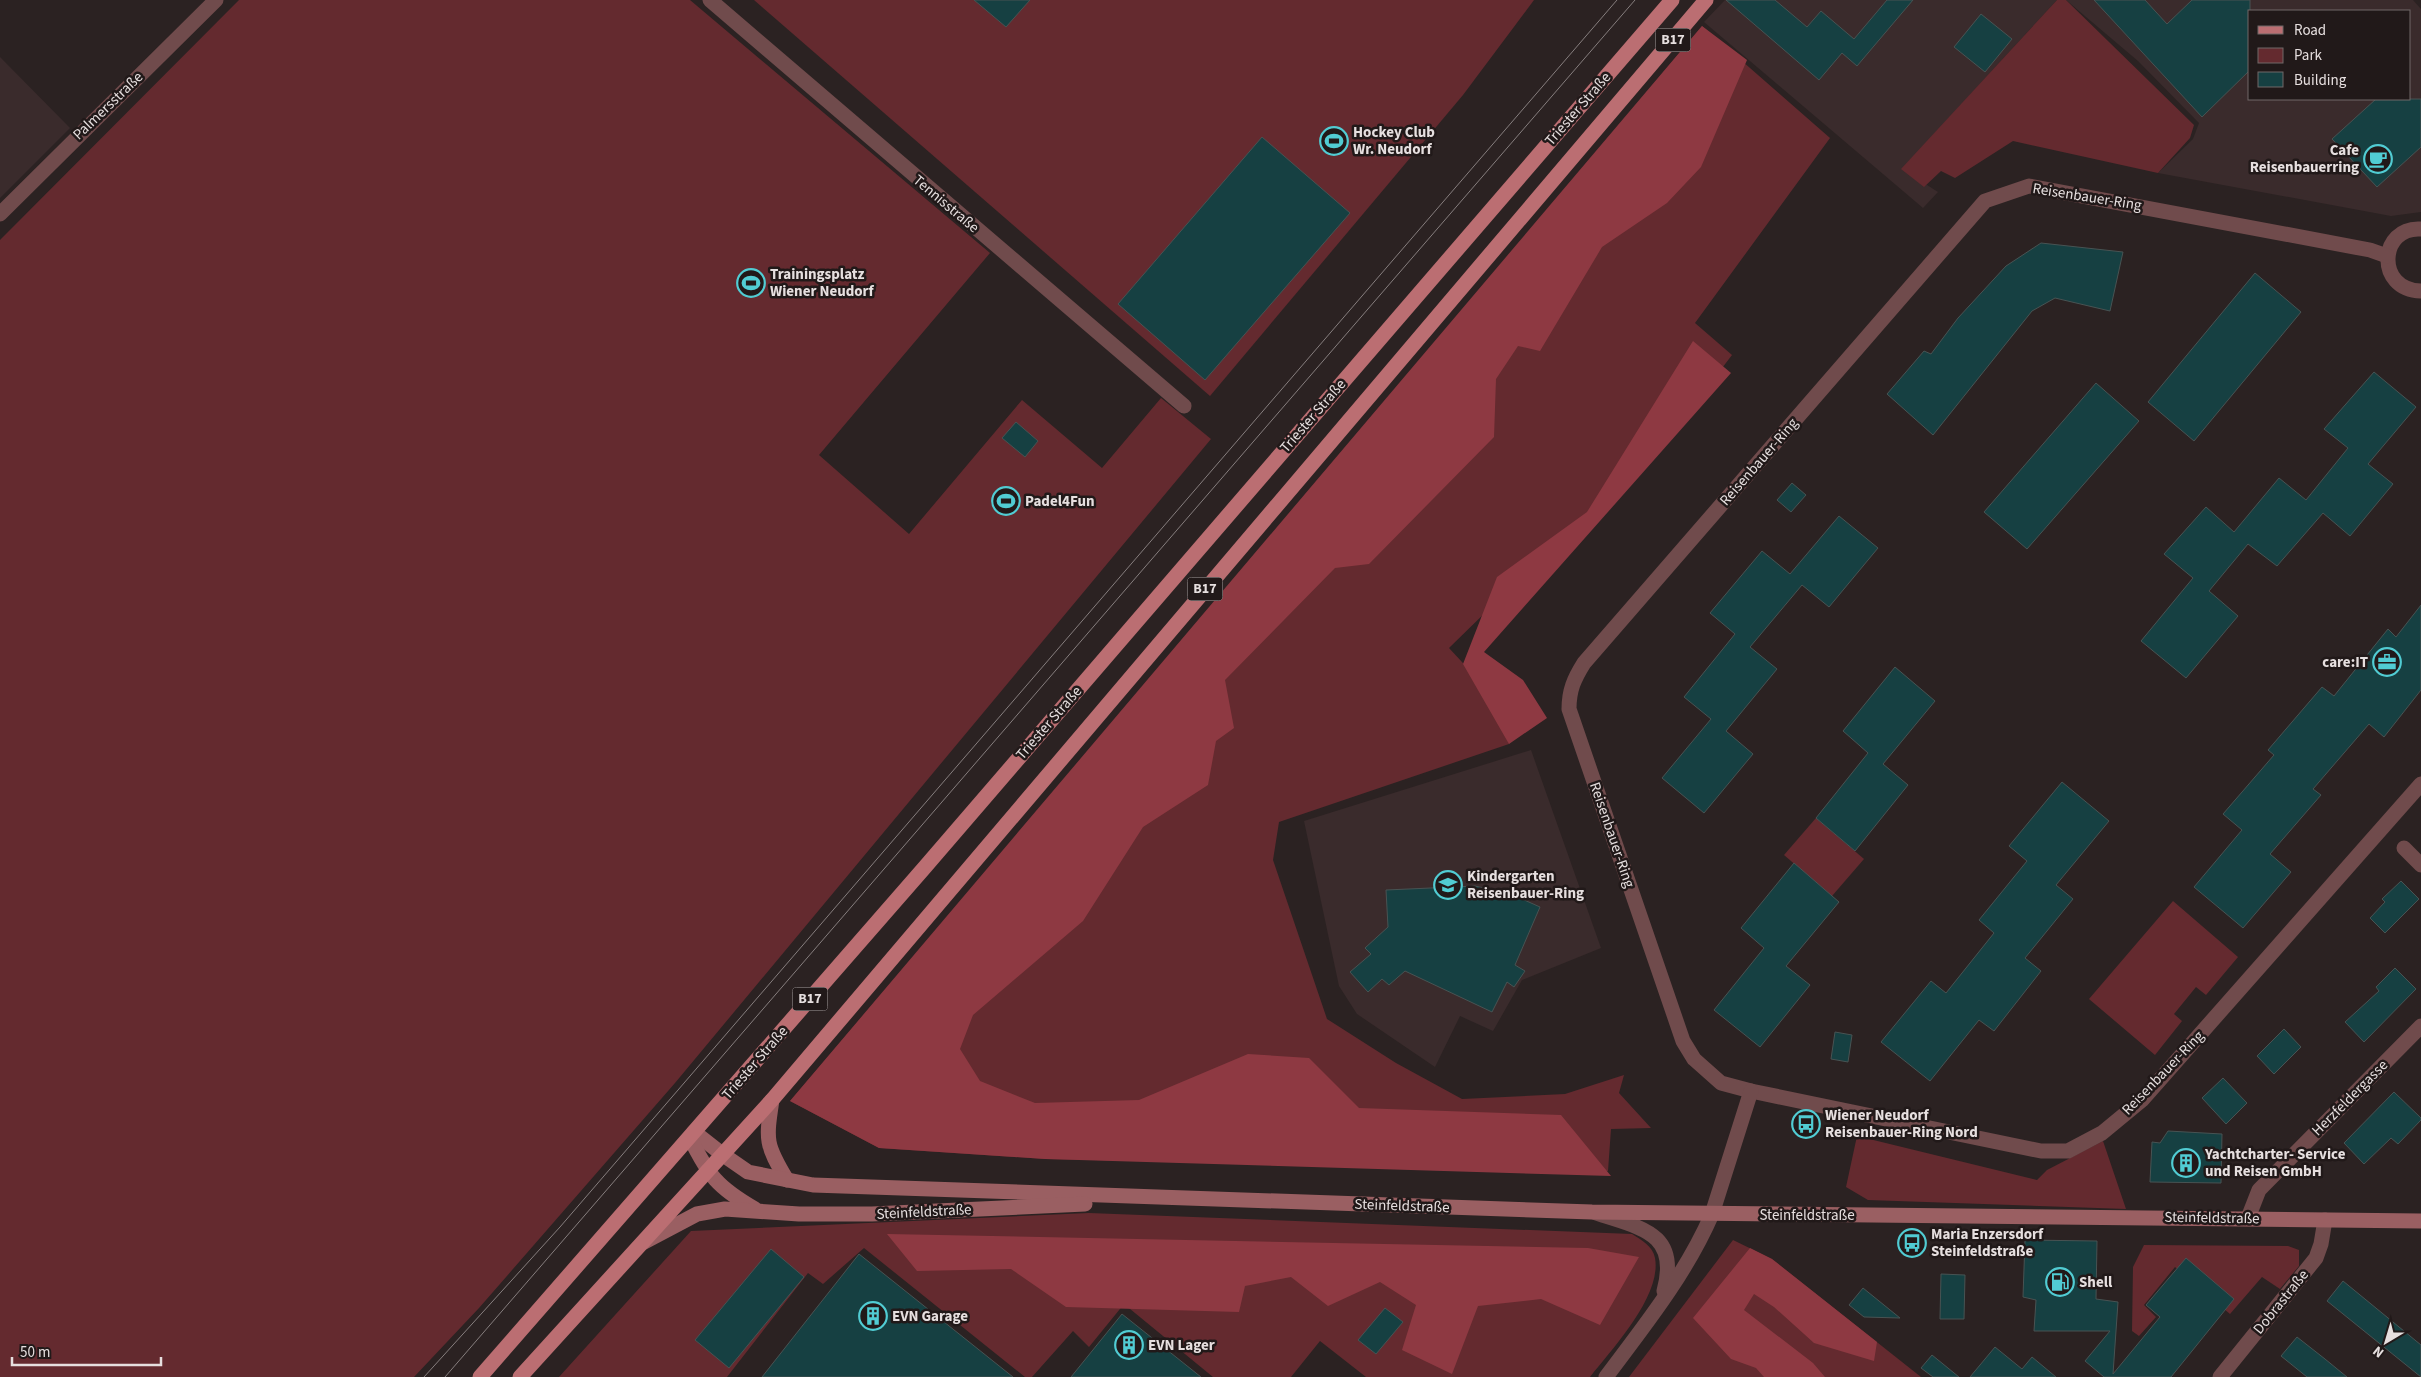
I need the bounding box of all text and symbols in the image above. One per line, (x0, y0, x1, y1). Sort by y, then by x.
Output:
legend (2248, 10, 2411, 100)
text: Road (2294, 20, 2326, 41)
road number: B17 (1656, 28, 1690, 52)
text: Park (2294, 45, 2323, 66)
street label: Palmersstraße (68, 67, 148, 145)
street label: Triester Straße (1540, 68, 1616, 150)
text: Building (2294, 70, 2347, 91)
place label: Hockey Club Wr. Neudorf (1353, 122, 1435, 160)
sports icon: Hockey Club Wr. Neudorf (1319, 126, 1349, 156)
place label: Cafe Reisenbauerring (2250, 140, 2359, 178)
cafe icon: Cafe Reisenbauerring (2363, 144, 2393, 174)
street label: Tennisstraße (908, 170, 984, 238)
street label: Reisenbauer-Ring (2031, 178, 2143, 216)
place label: Trainingsplatz Wiener Neudorf (770, 264, 875, 302)
sports icon: Trainingsplatz Wiener Neudorf (736, 268, 766, 298)
street label: Triester Straße (1275, 375, 1351, 457)
street label: Reisenbauer-Ring (1715, 413, 1803, 510)
sports icon: Padel4Fun (991, 486, 1021, 516)
place label: Padel4Fun (1025, 491, 1095, 512)
road number: B17 (1188, 578, 1222, 600)
office icon: care:IT (2372, 647, 2402, 677)
place label: care:IT (2322, 652, 2368, 673)
street label: Triester Straße (1011, 682, 1087, 764)
street label: Reisenbauer-Ring (1584, 779, 1640, 891)
place label: Kindergarten Reisenbauer-Ring (1467, 866, 1584, 904)
school or university icon: Kindergarten Reisenbauer-Ring (1433, 870, 1463, 900)
road number: B17 (792, 988, 828, 1011)
street label: Triester Straße (717, 1022, 793, 1104)
street label: Reisenbauer-Ring (2117, 1026, 2209, 1120)
street label: Herzfeldergasse (2307, 1055, 2393, 1141)
place label: Wiener Neudorf Reisenbauer-Ring Nord (1825, 1105, 1978, 1143)
bus stop icon: Wiener Neudorf Reisenbauer-Ring Nord (1791, 1109, 1821, 1139)
place label: Yachtcharter- Service und Reisen GmbH (2204, 1144, 2346, 1182)
building icon: Yachtcharter- Service und Reisen GmbH (2171, 1148, 2201, 1178)
street label: Steinfeldstraße (1354, 1194, 1450, 1218)
street label: Steinfeldstraße (876, 1199, 972, 1225)
street label: Steinfeldstraße (1759, 1205, 1855, 1226)
street label: Steinfeldstraße (2164, 1207, 2260, 1229)
place label: Maria Enzersdorf Steinfeldstraße (1931, 1224, 2044, 1262)
bus stop icon: Maria Enzersdorf Steinfeldstraße (1897, 1228, 1927, 1258)
street label: Dobrastraße (2248, 1265, 2314, 1339)
fuel station icon: Shell (2045, 1267, 2075, 1297)
place label: Shell (2079, 1272, 2113, 1293)
building icon: EVN Garage (858, 1301, 888, 1331)
place label: EVN Garage (892, 1306, 968, 1327)
north arrow (2361, 1317, 2411, 1367)
building icon: EVN Lager (1114, 1330, 1144, 1360)
scale bar (12, 1334, 161, 1366)
place label: EVN Lager (1148, 1335, 1215, 1356)
text: N (2369, 1341, 2388, 1362)
text: 50 m (20, 1342, 50, 1363)

